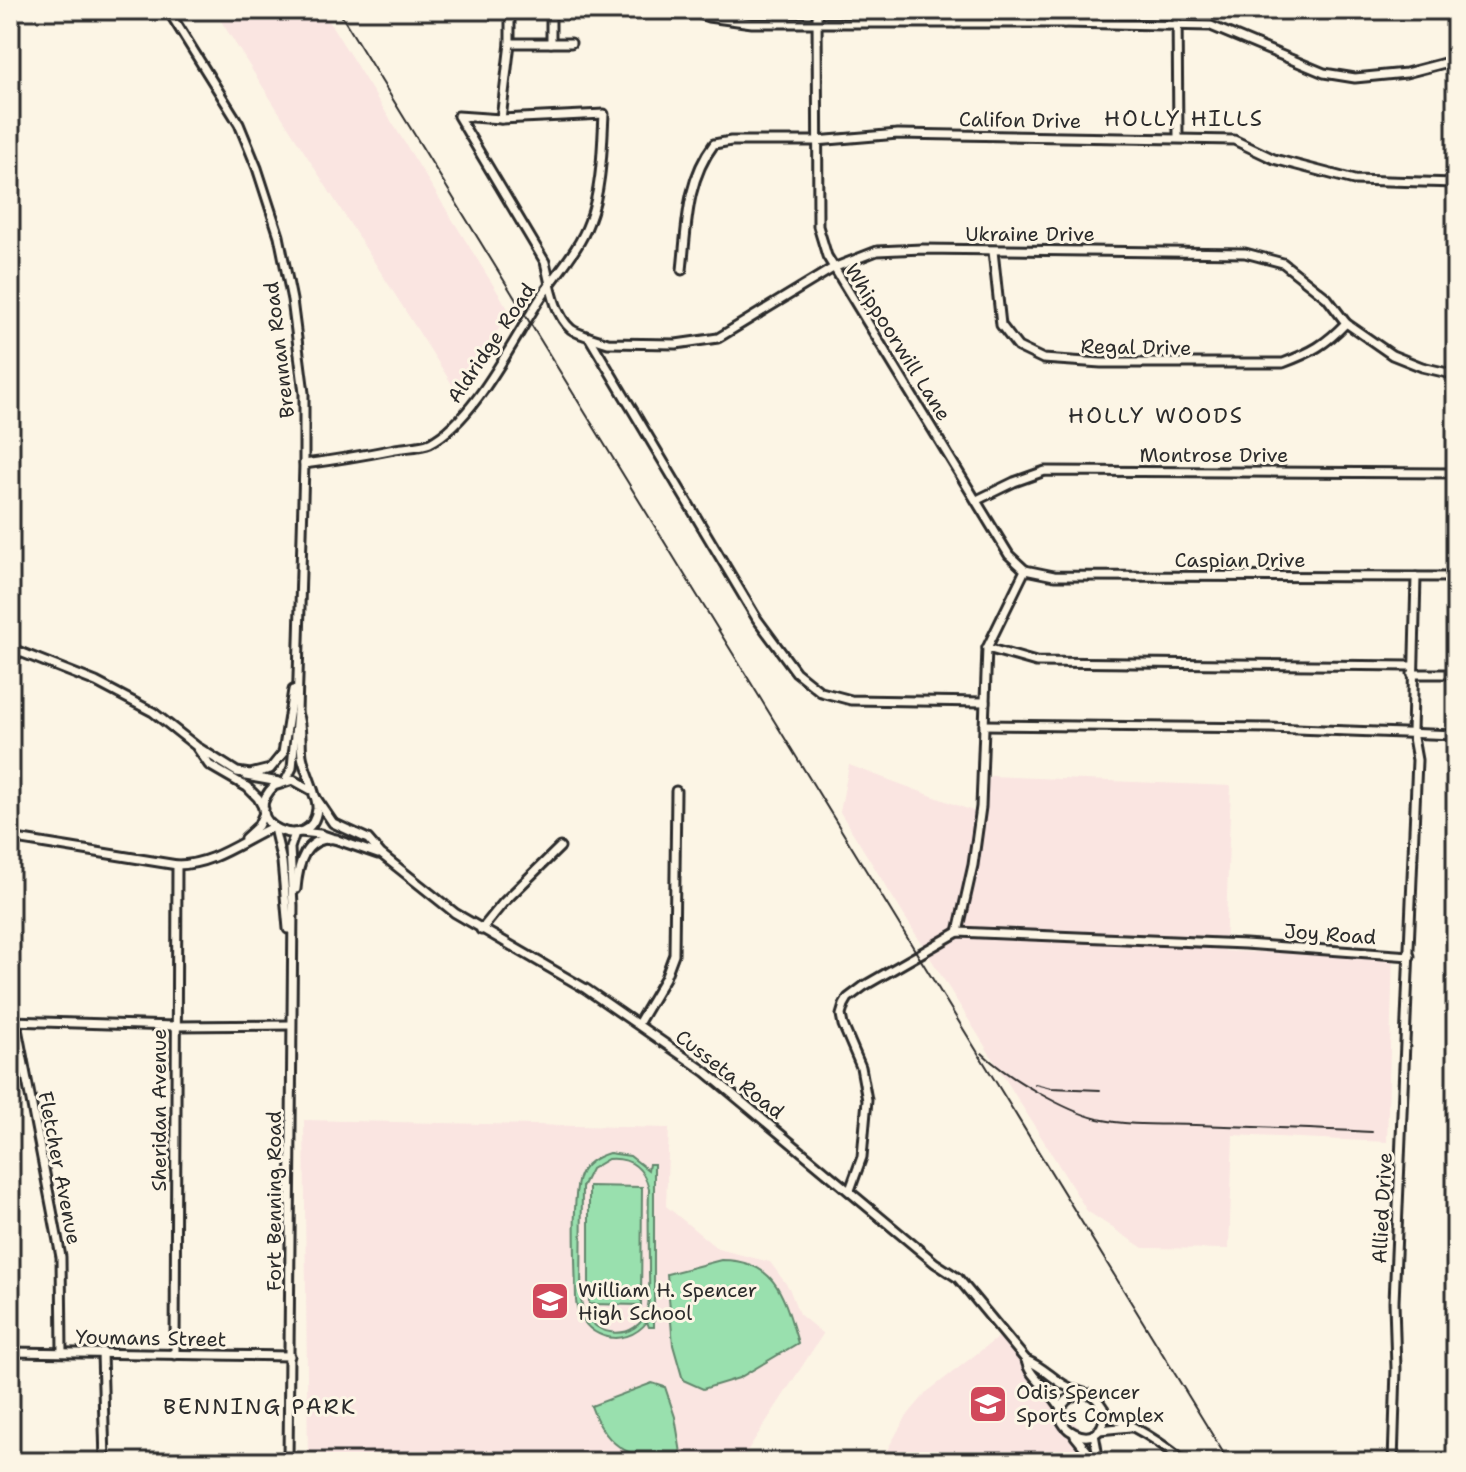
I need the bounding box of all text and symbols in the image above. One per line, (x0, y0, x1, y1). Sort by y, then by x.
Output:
district label: HOLLY HILLS (1104, 104, 1264, 133)
street label: Califon Drive (959, 106, 1081, 134)
street label: Ukraine Drive (965, 221, 1095, 247)
street label: Whippoorwill Lane (839, 258, 957, 426)
street label: Aldridge Road (441, 278, 541, 408)
street label: Brennan Road (258, 280, 300, 420)
street label: Regal Drive (1080, 333, 1192, 361)
district label: HOLLY WOODS (1068, 401, 1244, 430)
street label: Montrose Drive (1140, 442, 1288, 468)
street label: Caspian Drive (1174, 547, 1306, 573)
street label: Joy Road (1283, 918, 1377, 950)
street label: Cusseta Road (670, 1023, 790, 1125)
street label: Sheridan Avenue (146, 1028, 172, 1192)
street label: Fletcher Avenue (32, 1089, 88, 1247)
street label: Fort Benning Road (261, 1110, 287, 1291)
street label: Allied Drive (1366, 1152, 1398, 1264)
place label: William H. Spencer High School (578, 1277, 757, 1326)
school or university icon: William H. Spencer High School (529, 1280, 571, 1322)
street label: Youmans Street (75, 1324, 227, 1352)
place label: Odis Spencer Sports Complex (1016, 1379, 1164, 1428)
school or university icon: Odis Spencer Sports Complex (967, 1383, 1009, 1425)
district label: BENNING PARK (163, 1392, 357, 1421)

